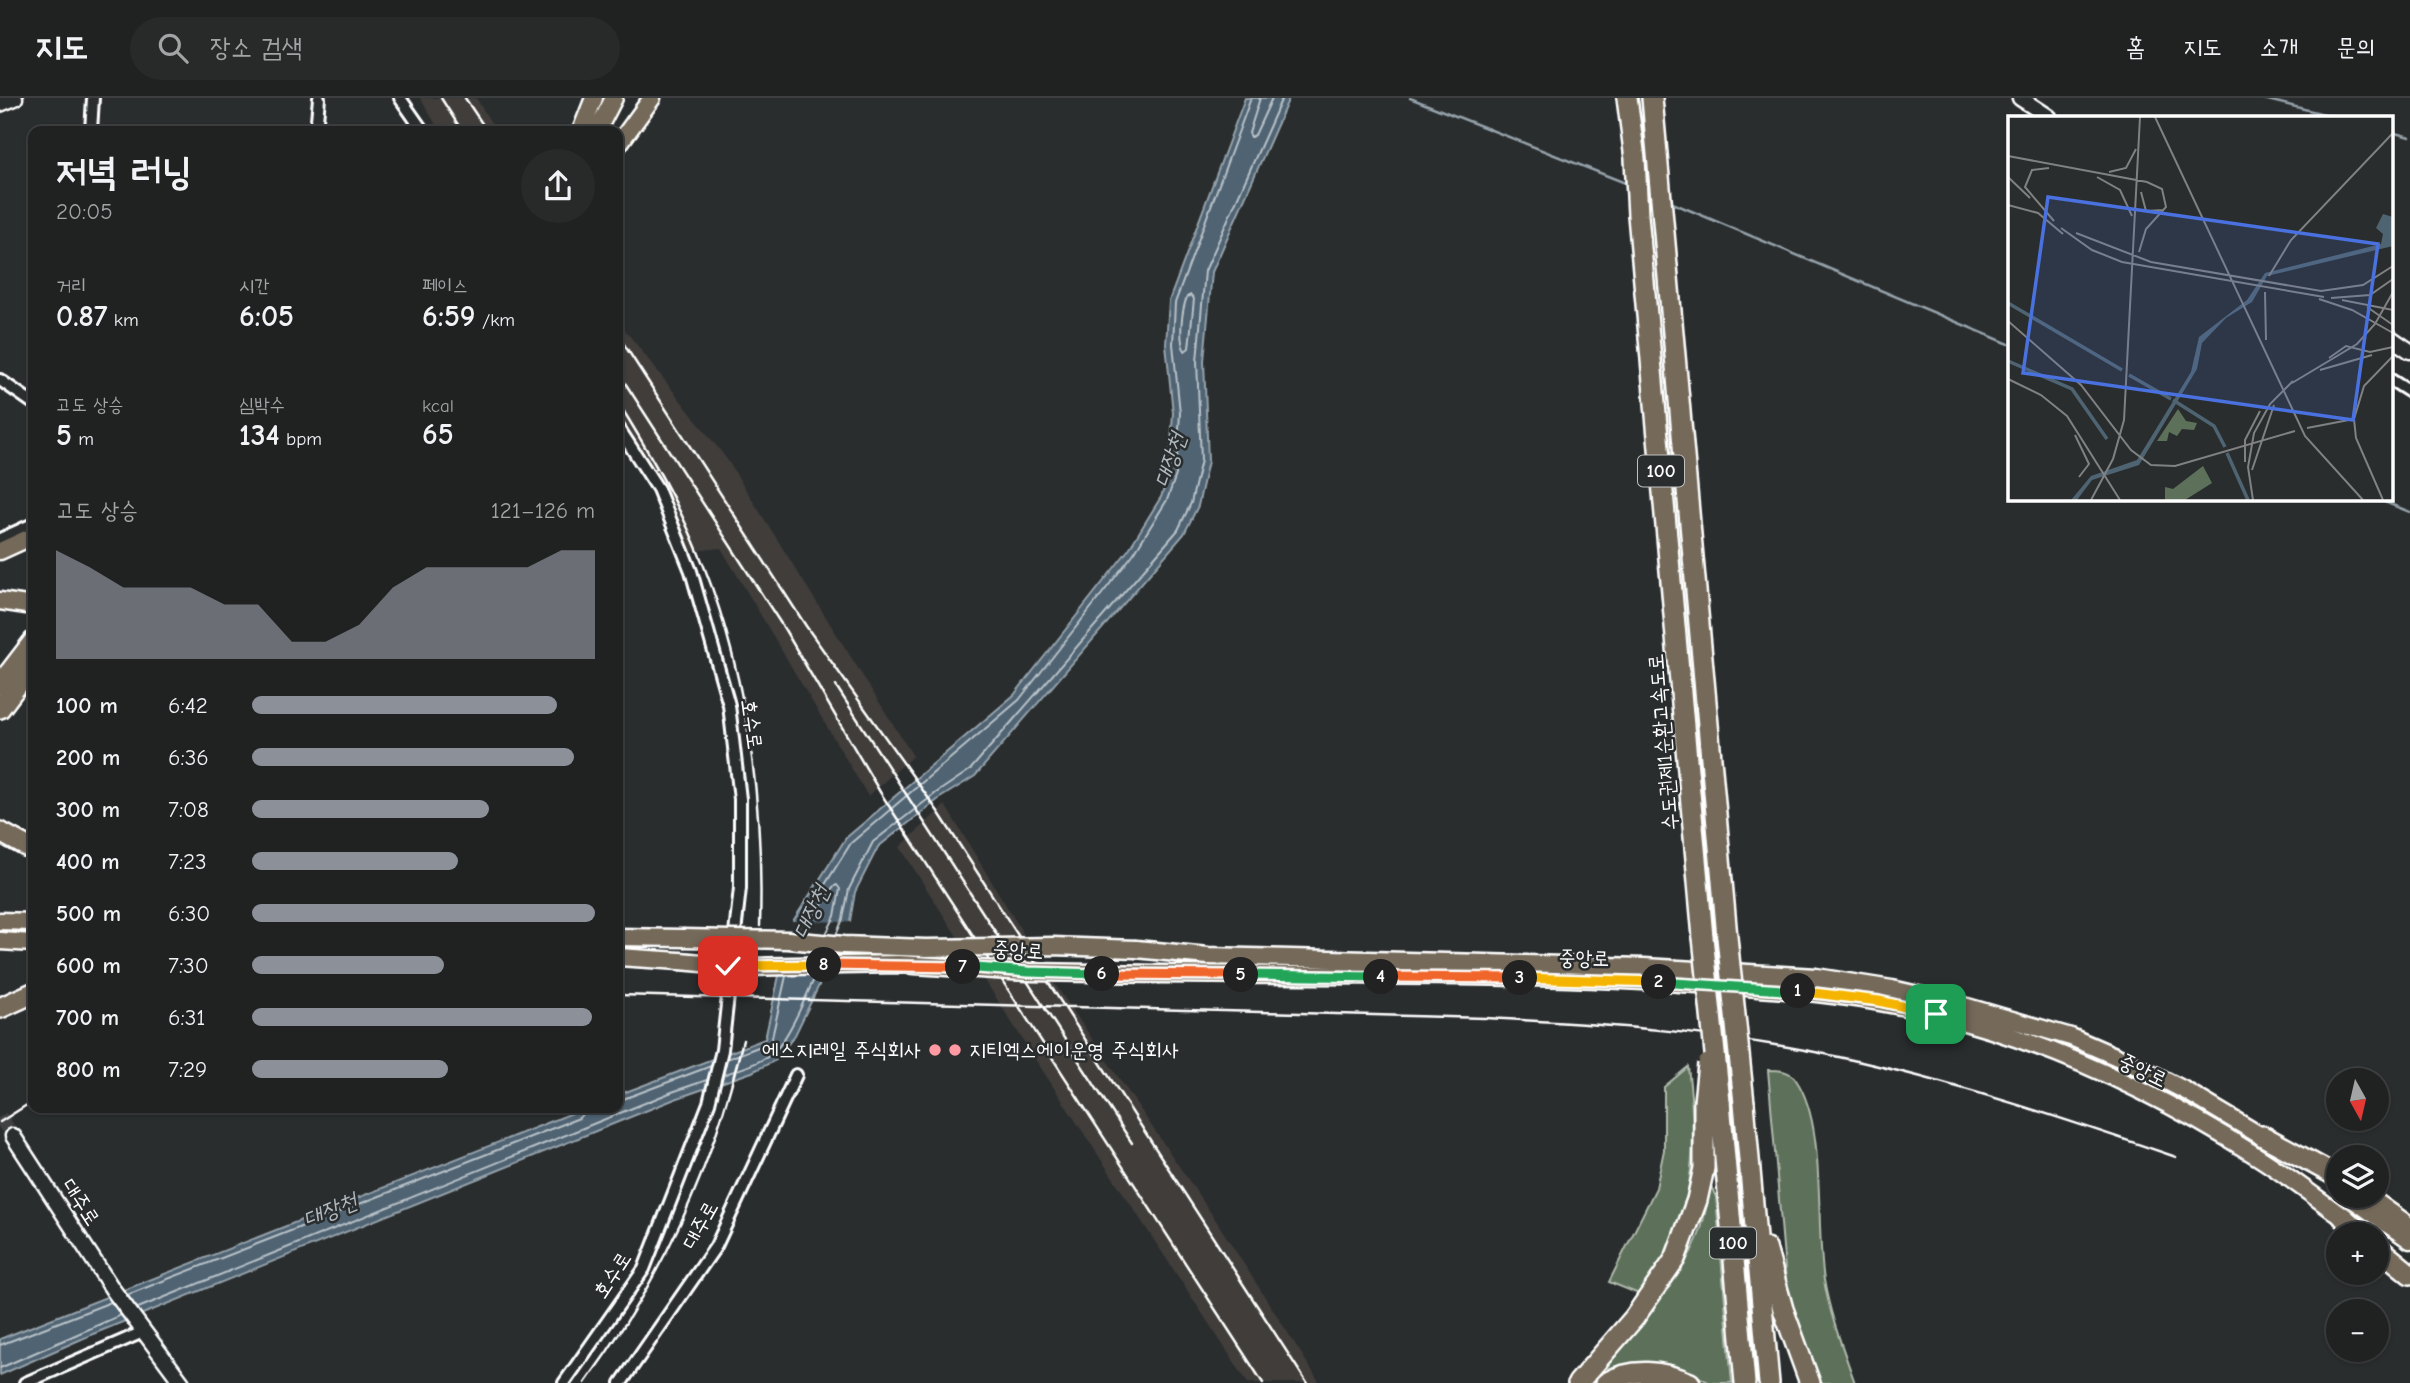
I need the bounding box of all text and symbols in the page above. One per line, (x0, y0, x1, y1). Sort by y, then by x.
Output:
search box (130, 17, 620, 80)
text: 지도 (35, 28, 88, 66)
icon: search (154, 29, 192, 67)
text: 장소 검색 (210, 33, 302, 63)
text: 홈 (2126, 33, 2145, 61)
text: 지도 (2183, 33, 2222, 61)
text: 소개 (2260, 33, 2298, 61)
text: 문의 (2336, 33, 2375, 61)
inset map (2008, 116, 2392, 500)
button: share (521, 149, 595, 223)
text: 저녁 러닝 (56, 150, 192, 194)
text: 20:05 (56, 198, 113, 225)
text: 거리 (56, 275, 87, 297)
text: 시간 (239, 275, 270, 297)
text: 페이스 (422, 275, 468, 297)
text: 0.87 (56, 299, 107, 334)
text: 6:05 (239, 299, 294, 334)
text: 6:59 (422, 299, 476, 334)
text: km (107, 309, 139, 331)
text: /km (476, 309, 515, 331)
text: 고도 상승 (56, 394, 124, 416)
text: 심박수 (239, 394, 285, 416)
text: kcal (422, 395, 454, 417)
text: 65 (422, 417, 454, 452)
text: 5 (56, 418, 72, 453)
text: 134 (239, 418, 280, 453)
water label: 대장천 (1148, 427, 1193, 491)
text: m (72, 428, 94, 450)
text: bpm (280, 428, 322, 450)
road number: 100 (1638, 456, 1684, 486)
text: 고도 상승 (56, 497, 138, 524)
text: 121–126 m (491, 497, 595, 524)
street label: 수도권제1순환고속도로 (1643, 653, 1683, 831)
text: 100 m (56, 692, 118, 719)
text: 6:42 (168, 692, 208, 719)
street label: 호수로 (737, 697, 767, 751)
text: 200 m (56, 744, 120, 771)
text: 6:36 (168, 744, 209, 771)
text: 300 m (56, 796, 120, 823)
text: 7:08 (168, 796, 209, 823)
text: 400 m (56, 848, 120, 875)
text: 7:23 (168, 848, 207, 875)
water label: 대장천 (787, 879, 836, 943)
text: 500 m (56, 900, 121, 927)
text: 6:30 (168, 900, 210, 927)
pin (698, 936, 758, 996)
street label: 중앙로 (992, 936, 1044, 964)
street label: 중앙로 (1558, 946, 1610, 970)
icon: check (709, 947, 747, 985)
pin: 8 (806, 948, 842, 982)
pin: 7 (946, 950, 981, 984)
text: 600 m (56, 952, 121, 979)
text: 7:30 (168, 952, 209, 979)
text: 8 (819, 953, 828, 975)
text: 7 (958, 955, 967, 977)
pin: 6 (1084, 956, 1120, 992)
pin: 5 (1224, 958, 1258, 992)
pin: 4 (1364, 960, 1398, 994)
pin: 3 (1502, 960, 1538, 996)
text: 6 (1097, 962, 1106, 984)
text: 5 (1235, 963, 1246, 985)
pin: 2 (1642, 964, 1676, 1000)
text: 4 (1376, 965, 1385, 987)
text: 3 (1515, 966, 1524, 988)
text: 2 (1654, 970, 1663, 992)
pin: 1 (1780, 974, 1815, 1008)
text: 1 (1794, 979, 1801, 1001)
pin (1906, 984, 1966, 1044)
icon: arrive (1917, 995, 1955, 1033)
text: 700 m (56, 1004, 119, 1031)
text: 6:31 (168, 1004, 205, 1031)
place label: 에스지레일 주식회사 (762, 1038, 921, 1062)
place label: 지티엑스에이운영 주식회사 (969, 1038, 1179, 1062)
marker: 에스지레일 주식회사 (927, 1042, 943, 1058)
marker: 지티엑스에이운영 주식회사 (947, 1042, 963, 1058)
street label: 중앙로 (2115, 1048, 2171, 1092)
text: 800 m (56, 1056, 121, 1083)
text: 7:29 (168, 1056, 207, 1083)
north arrow (2326, 1068, 2389, 1130)
map controls (2326, 1068, 2389, 1362)
button: layers (2326, 1145, 2389, 1208)
street label: 대주로 (57, 1174, 105, 1230)
water label: 대장천 (299, 1186, 363, 1233)
street label: 대주로 (677, 1197, 723, 1253)
button: + (2326, 1222, 2389, 1285)
road number: 100 (1710, 1228, 1756, 1259)
street label: 호수로 (588, 1247, 636, 1303)
button: − (2326, 1299, 2389, 1362)

